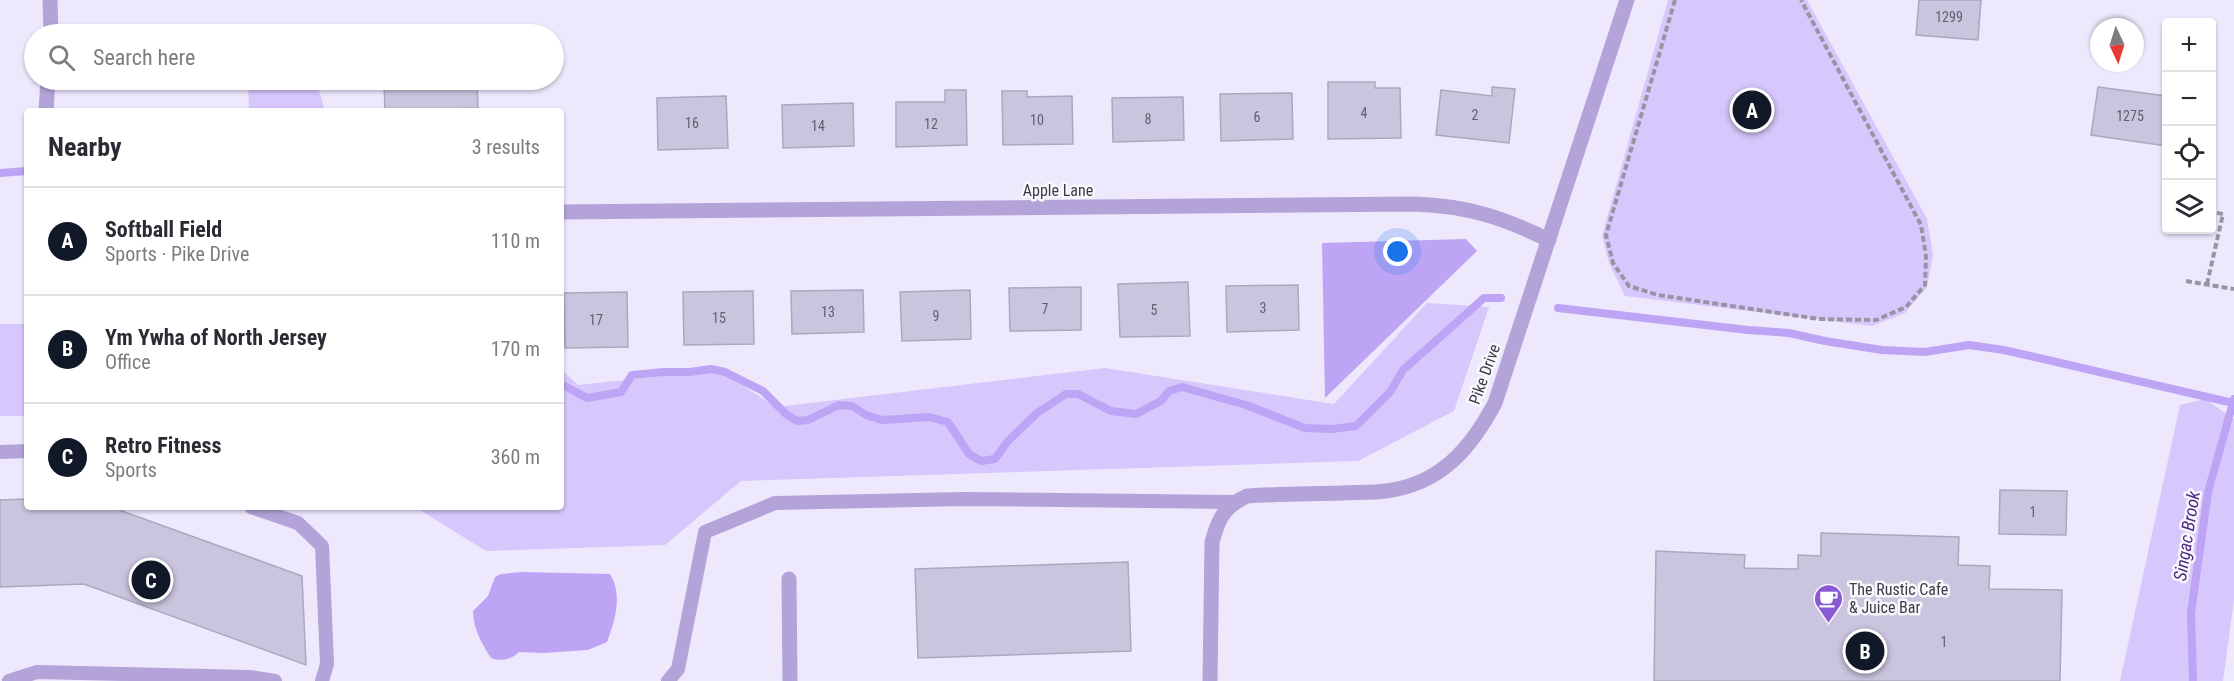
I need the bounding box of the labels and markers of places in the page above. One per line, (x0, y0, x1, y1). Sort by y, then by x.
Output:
pin: A (1732, 88, 1772, 132)
pin: C (132, 558, 170, 602)
place label: The Rustic Cafe & Juice Bar (1849, 580, 1948, 617)
cafe icon: The Rustic Cafe & Juice Bar (1812, 582, 1844, 624)
pin: B (1846, 628, 1884, 674)

